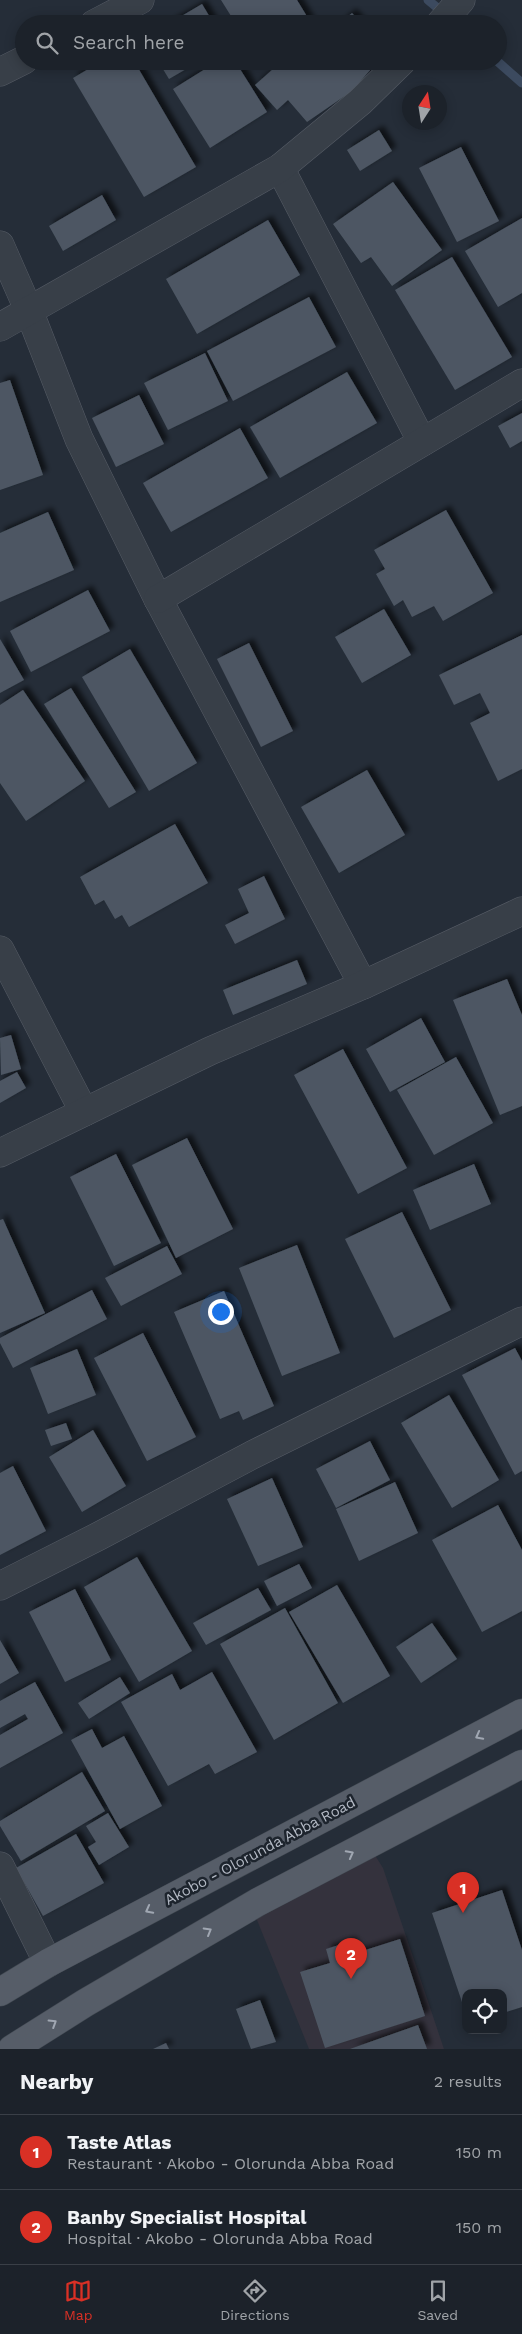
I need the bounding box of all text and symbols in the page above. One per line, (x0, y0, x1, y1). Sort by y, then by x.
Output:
search box (15, 15, 507, 70)
icon: search (33, 29, 61, 57)
text: Search here (73, 31, 184, 54)
north arrow (402, 85, 447, 130)
your location (208, 1299, 234, 1325)
one-way arrow (475, 1730, 484, 1740)
street label: Akobo - Olorunda Abba Road (161, 1793, 359, 1909)
one-way arrow (345, 1850, 354, 1860)
pin: 1 (447, 1872, 479, 1913)
one-way arrow (146, 1903, 155, 1913)
one-way arrow (202, 1928, 211, 1938)
pin: 2 (335, 1938, 367, 1979)
map controls (462, 1989, 507, 2034)
button: locate (462, 1989, 507, 2034)
one-way arrow (47, 2020, 56, 2029)
text: Nearby (20, 2069, 93, 2094)
text: 2 results (434, 2072, 502, 2091)
text: Taste Atlas (67, 2131, 171, 2154)
text: 1 (33, 2143, 39, 2162)
text: 150 m (456, 2143, 502, 2162)
text: Restaurant · Akobo - Olorunda Abba Road (67, 2154, 394, 2173)
text: Banby Specialist Hospital (67, 2206, 307, 2229)
text: 2 (31, 2218, 41, 2237)
text: 150 m (456, 2218, 502, 2237)
text: Hospital · Akobo - Olorunda Abba Road (67, 2229, 373, 2248)
tab: Map (64, 2277, 93, 2323)
tab: Directions (220, 2277, 290, 2323)
tab: Saved (417, 2277, 458, 2323)

